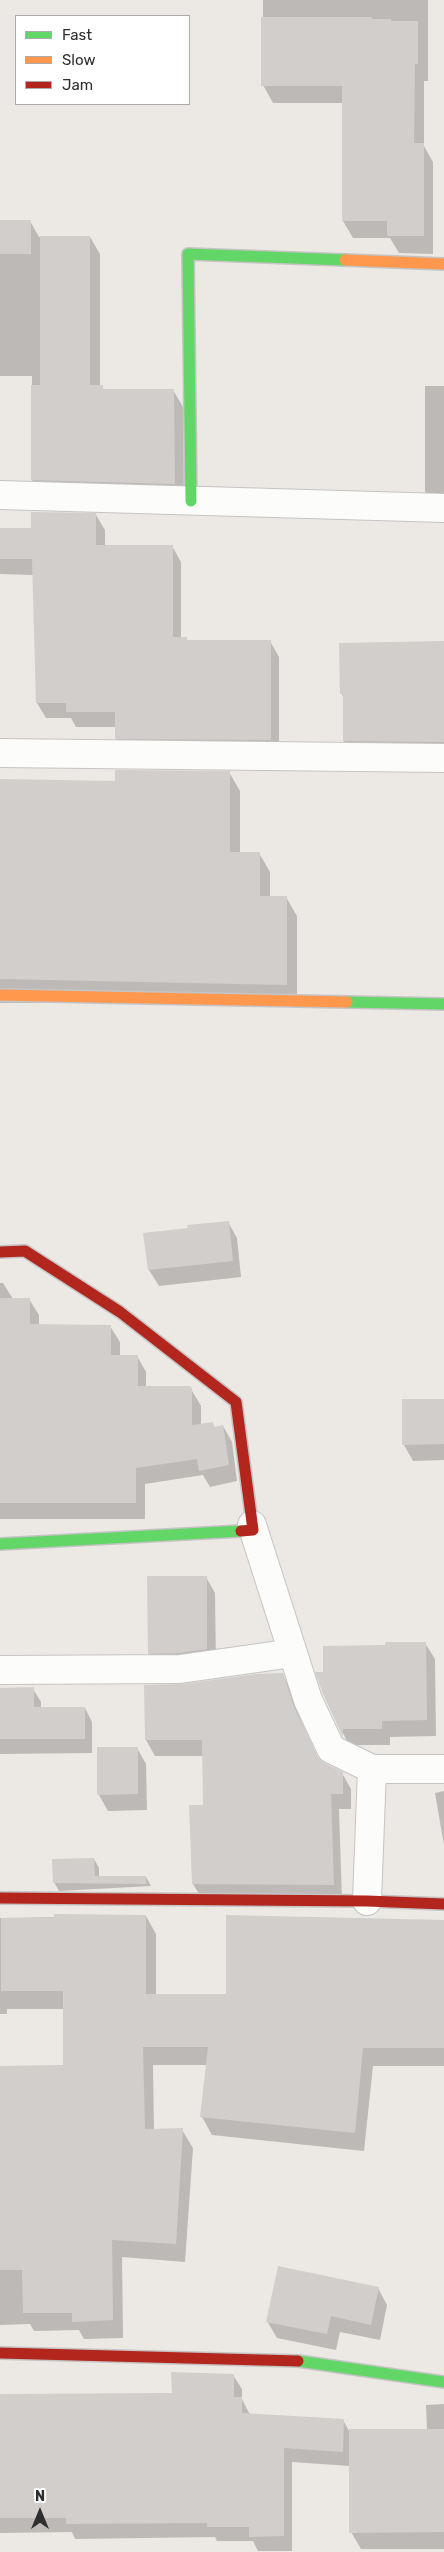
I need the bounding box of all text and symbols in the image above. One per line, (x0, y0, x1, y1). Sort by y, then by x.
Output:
legend (15, 15, 190, 105)
text: Fast (62, 26, 92, 44)
text: Slow (62, 51, 95, 69)
text: Jam (62, 76, 93, 94)
north arrow (15, 2487, 65, 2537)
text: N (35, 2488, 45, 2505)

